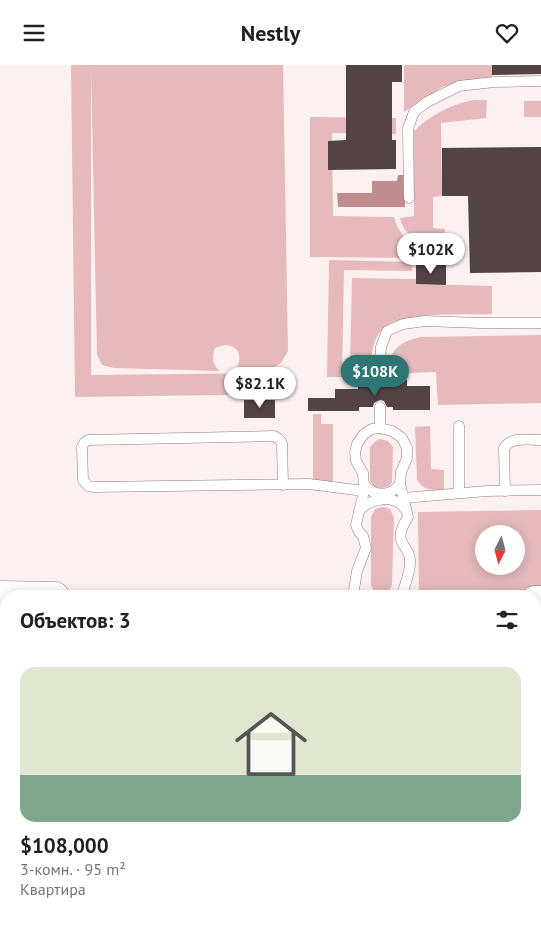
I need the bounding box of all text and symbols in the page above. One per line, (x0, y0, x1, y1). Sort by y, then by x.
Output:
icon: menu (20, 19, 48, 47)
text: Nestly (241, 19, 300, 47)
icon: heart (493, 19, 521, 47)
pin: $102K (396, 233, 466, 275)
text: $102K (408, 239, 454, 259)
pin: $108K (340, 355, 410, 397)
text: $108K (352, 361, 398, 381)
pin: $82.1K (219, 367, 301, 409)
text: $82.1K (235, 373, 285, 393)
north arrow (475, 525, 525, 575)
map controls (475, 525, 525, 575)
icon: filters (493, 606, 521, 634)
text: Объектов: 3 (20, 607, 131, 634)
icon: home (226, 699, 316, 789)
text: $108,000 (20, 832, 109, 859)
text: 3-комн. · 95 m² (20, 859, 126, 879)
text: Квартира (20, 879, 86, 899)

